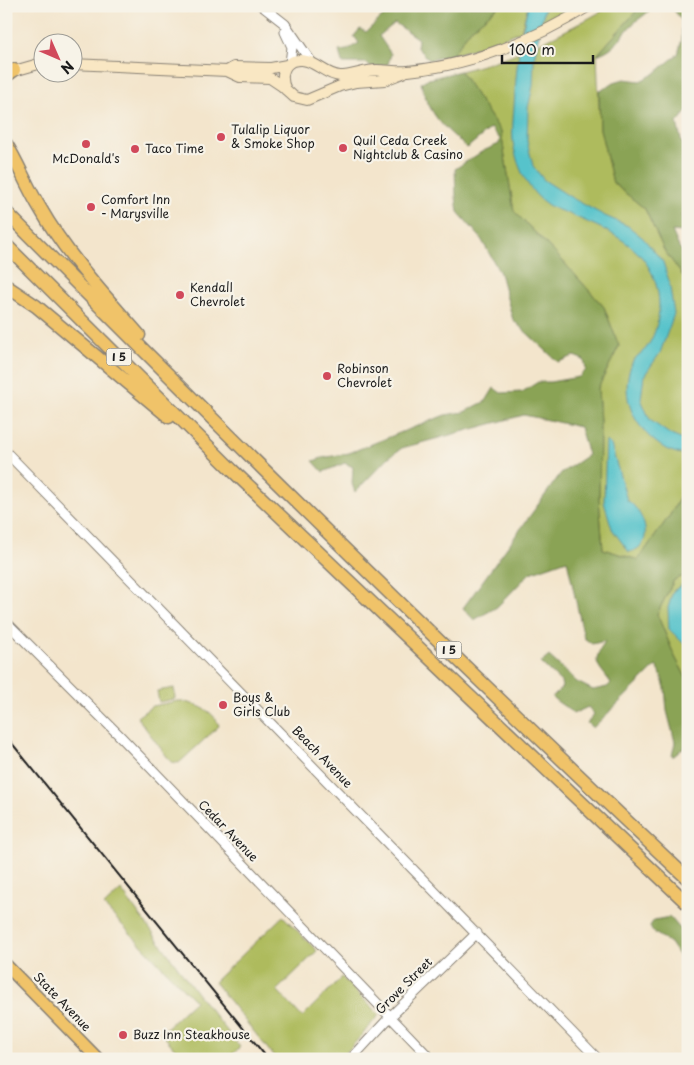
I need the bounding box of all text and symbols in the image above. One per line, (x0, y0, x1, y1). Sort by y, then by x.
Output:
north arrow (32, 32, 82, 82)
scale bar (502, 32, 593, 64)
text: 100 m (509, 37, 555, 60)
text: N (56, 56, 79, 79)
place label: Tulalip Liquor & Smoke Shop (231, 120, 315, 152)
marker: Tulalip Liquor & Smoke Shop (215, 131, 227, 143)
place label: Quil Ceda Creek Nightclub & Casino (353, 131, 463, 163)
marker: McDonald's (80, 138, 92, 150)
place label: Taco Time (145, 139, 204, 157)
marker: Quil Ceda Creek Nightclub & Casino (337, 142, 349, 154)
marker: Taco Time (129, 143, 141, 155)
place label: McDonald's (52, 149, 120, 167)
place label: Comfort Inn - Marysville (101, 190, 170, 222)
marker: Comfort Inn - Marysville (85, 201, 97, 213)
place label: Kendall Chevrolet (190, 278, 245, 310)
marker: Kendall Chevrolet (174, 289, 186, 301)
road number: I 5 (106, 348, 132, 366)
place label: Robinson Chevrolet (337, 359, 392, 391)
marker: Robinson Chevrolet (321, 370, 333, 382)
road number: I 5 (436, 642, 462, 658)
place label: Boys & Girls Club (233, 688, 290, 720)
marker: Boys & Girls Club (217, 699, 229, 711)
street label: Beach Avenue (288, 721, 357, 792)
street label: Cedar Avenue (195, 795, 263, 866)
street label: Grove Street (371, 953, 436, 1018)
street label: State Avenue (30, 968, 96, 1035)
place label: Buzz Inn Steakhouse (133, 1025, 251, 1043)
marker: Buzz Inn Steakhouse (117, 1029, 129, 1041)

